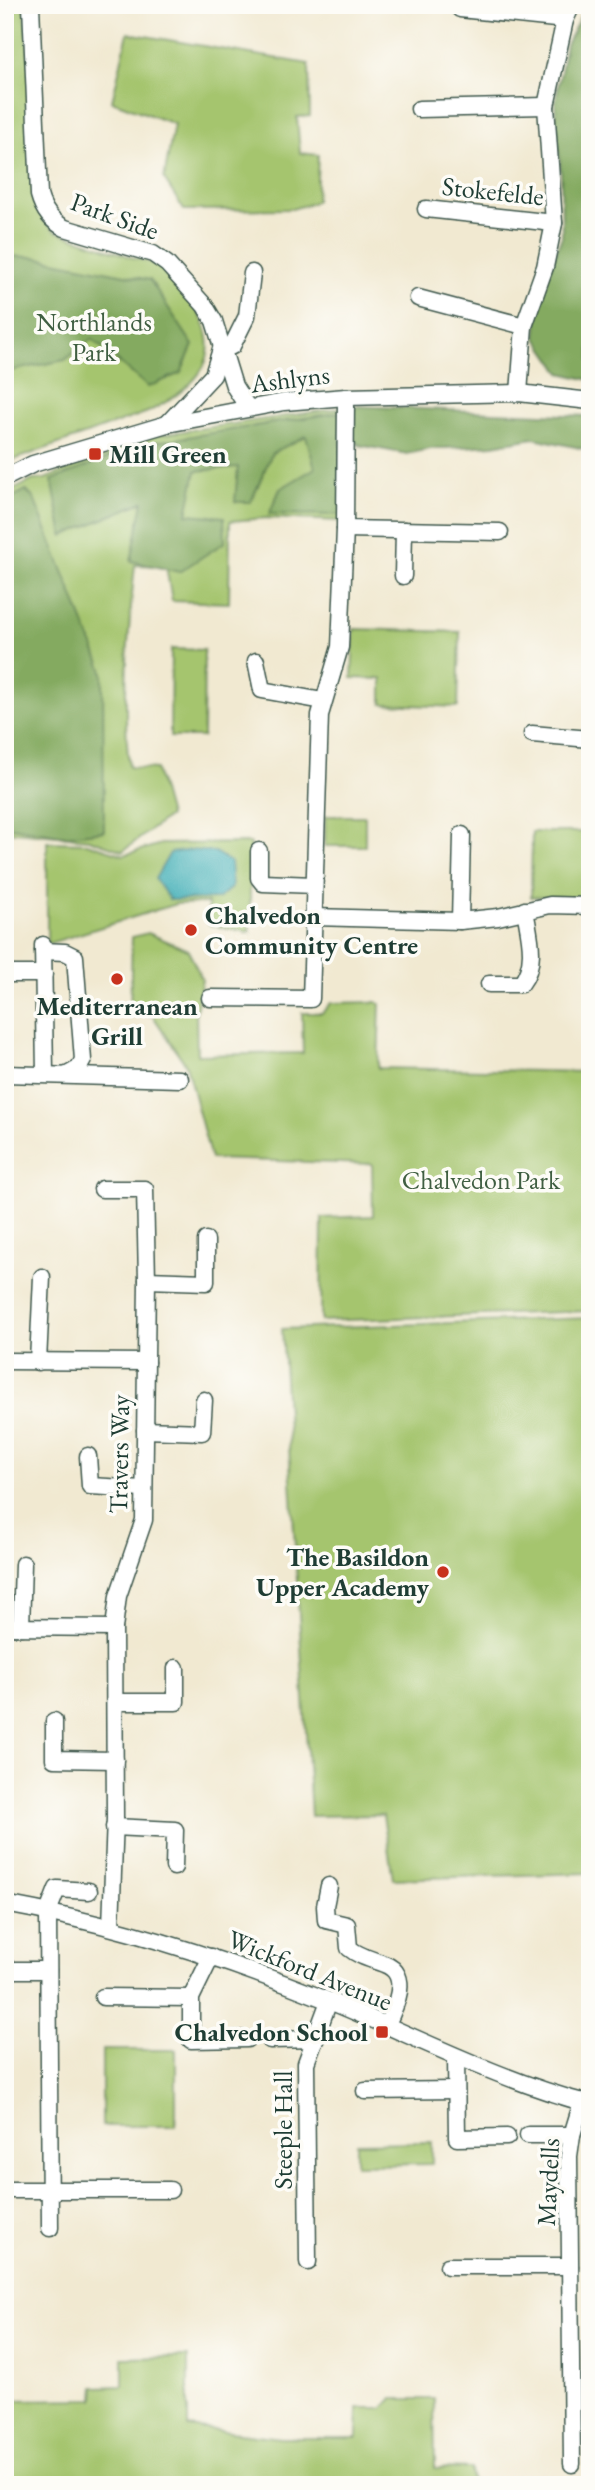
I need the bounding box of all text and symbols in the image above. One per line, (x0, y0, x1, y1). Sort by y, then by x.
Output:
street label: Stokefelde (440, 169, 546, 213)
street label: Park Side (66, 184, 164, 248)
park label: Northlands Park (36, 305, 152, 369)
street label: Ashlyns (247, 357, 332, 401)
place label: Mill Green (109, 437, 227, 471)
marker: Mill Green (87, 446, 103, 462)
place label: Chalvedon Community Centre (205, 898, 418, 962)
marker: Chalvedon Community Centre (183, 922, 199, 938)
marker: Mediterranean Grill (109, 971, 125, 987)
place label: Mediterranean Grill (36, 989, 198, 1053)
park label: Chalvedon Park (402, 1163, 561, 1197)
street label: Travers Way (101, 1393, 137, 1514)
place label: The Basildon Upper Academy (256, 1540, 429, 1604)
marker: The Basildon Upper Academy (435, 1564, 451, 1580)
street label: Wickford Avenue (223, 1922, 397, 2018)
place label: Chalvedon School (174, 2015, 368, 2049)
marker: Chalvedon School (374, 2024, 390, 2040)
street label: Steeple Hall (266, 2071, 300, 2189)
street label: Maydells (529, 2137, 567, 2227)

